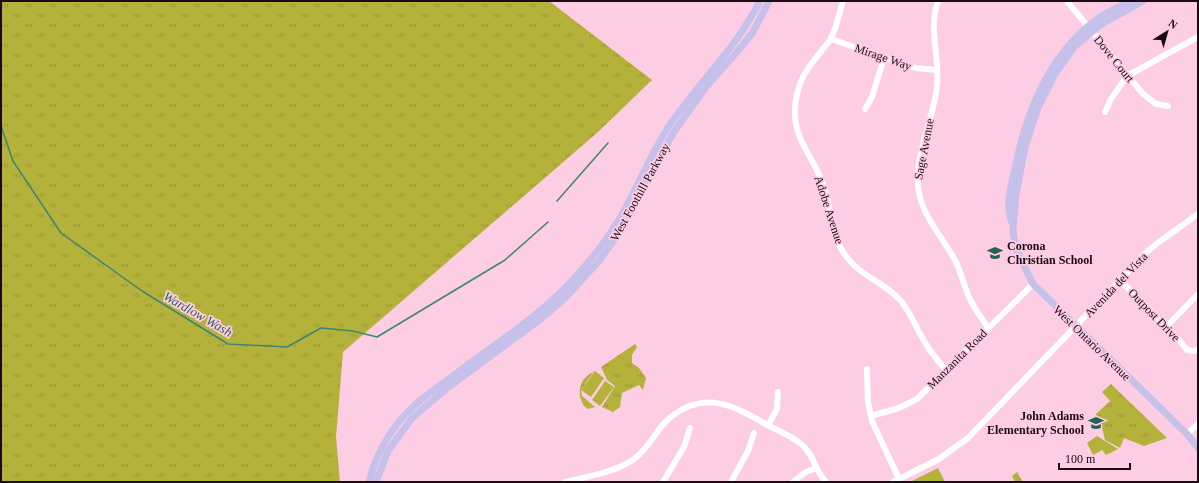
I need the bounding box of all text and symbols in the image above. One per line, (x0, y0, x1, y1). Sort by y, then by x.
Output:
north arrow (1147, 12, 1187, 52)
text: N (1166, 17, 1180, 31)
street label: Dove Court (1091, 33, 1138, 86)
street label: Mirage Way (853, 41, 913, 73)
street label: Sage Avenue (911, 117, 937, 181)
street label: West Foothill Parkway (607, 141, 673, 243)
street label: Adobe Avenue (811, 174, 847, 246)
place label: Corona Christian School (1007, 239, 1093, 267)
school or university icon: Corona Christian School (986, 244, 1004, 262)
street label: Avenida del Vista (1082, 249, 1151, 320)
street label: Outpost Drive (1125, 286, 1183, 344)
water label: Wardlow Wash (161, 288, 235, 340)
street label: West Ontario Avenue (1050, 302, 1134, 384)
street label: Manzanita Road (924, 326, 990, 392)
place label: John Adams Elementary School (987, 409, 1085, 437)
school or university icon: John Adams Elementary School (1087, 414, 1105, 432)
scale bar (1059, 445, 1130, 471)
text: 100 m (1065, 452, 1096, 466)

